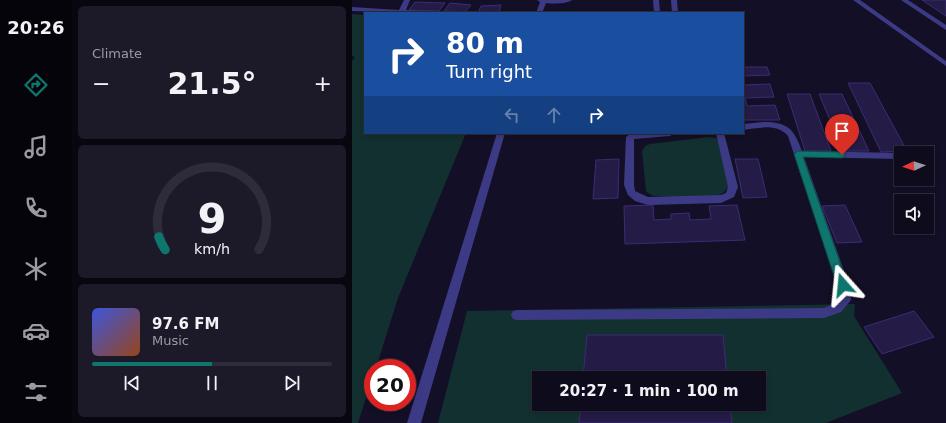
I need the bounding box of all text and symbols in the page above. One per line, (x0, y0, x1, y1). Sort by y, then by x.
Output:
text: 20:26 (7, 17, 65, 38)
text: 80 m (446, 27, 524, 60)
icon: right (380, 28, 432, 80)
text: Climate (92, 46, 142, 61)
text: Turn right (446, 61, 532, 82)
text: 21.5° (167, 66, 257, 101)
icon: directions (22, 71, 50, 99)
text: − (92, 71, 110, 96)
text: + (314, 71, 332, 96)
icon: left (501, 104, 523, 126)
icon: ahead (543, 104, 565, 126)
icon: right (585, 104, 607, 126)
pin (825, 114, 859, 155)
icon: arrive (831, 120, 853, 142)
icon: music (22, 133, 50, 161)
north arrow (894, 146, 934, 186)
map controls (894, 146, 934, 234)
text: 9 (198, 193, 226, 242)
icon: phone (22, 194, 50, 222)
button: sound (894, 194, 934, 234)
text: km/h (194, 240, 230, 256)
icon: climate (22, 255, 50, 283)
position arrow (822, 264, 864, 306)
text: 97.6 FM (152, 315, 219, 333)
icon: car (22, 317, 50, 345)
text: Music (152, 333, 189, 348)
speed limit sign: 20 (364, 359, 416, 411)
icon: previous (121, 372, 143, 394)
icon: pause (201, 372, 223, 394)
icon: next (281, 372, 303, 394)
icon: filters (22, 378, 50, 406)
text: 20:27 · 1 min · 100 m (559, 382, 739, 400)

